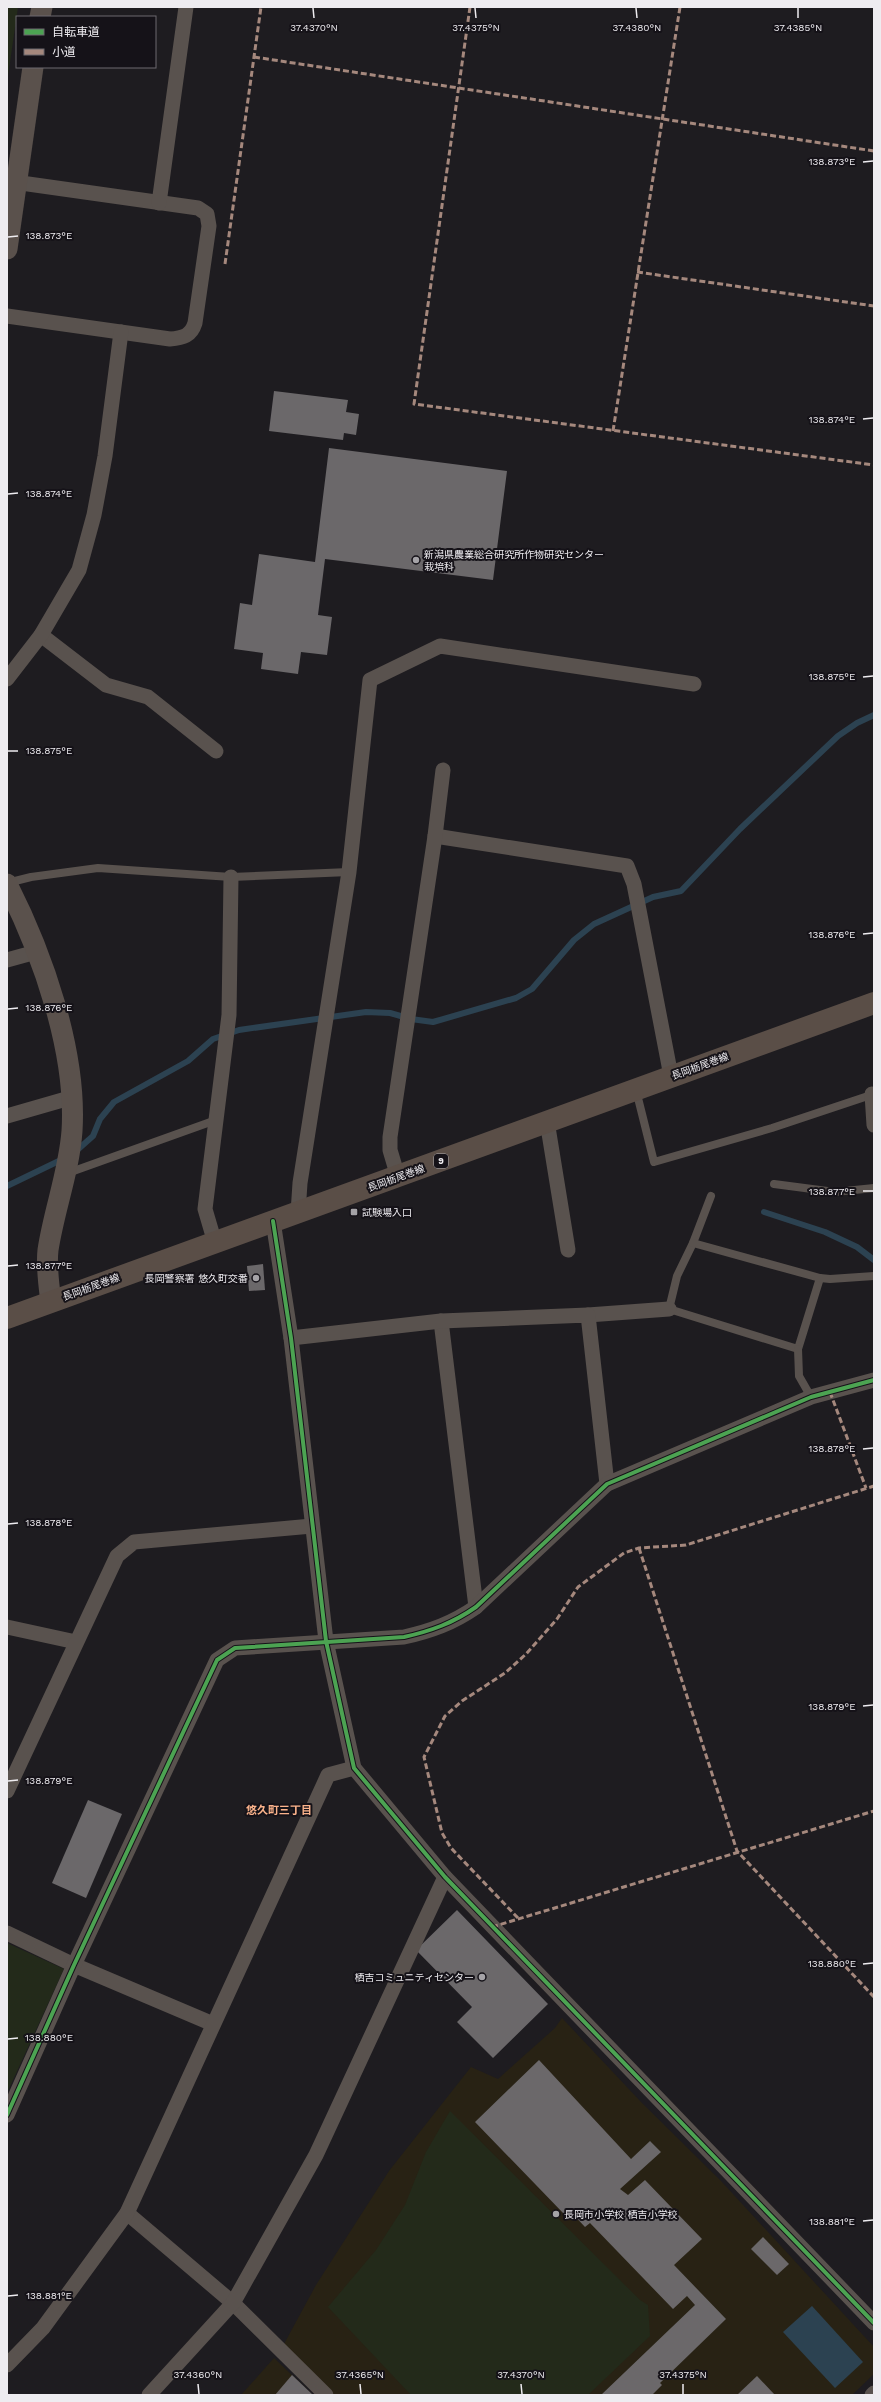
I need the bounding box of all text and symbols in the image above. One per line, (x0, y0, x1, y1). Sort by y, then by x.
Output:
legend (16, 16, 156, 68)
text: 37.4370°N (290, 22, 338, 33)
text: 37.4375°N (452, 22, 500, 33)
text: 37.4380°N (613, 22, 661, 33)
text: 37.4385°N (774, 22, 822, 33)
text: 自転車道 (52, 25, 100, 39)
text: 小道 (52, 45, 76, 59)
text: 138.873°E (809, 156, 855, 167)
text: 138.873°E (26, 230, 72, 241)
text: 138.874°E (809, 414, 855, 425)
text: 138.874°E (26, 488, 72, 499)
place label: 新潟県農業総合研究所作物研究センター 栽培科 (424, 549, 604, 572)
marker: 新潟県農業総合研究所作物研究センター 栽培科 (411, 555, 421, 565)
text: 138.875°E (809, 671, 855, 682)
text: 138.875°E (26, 745, 72, 756)
text: 138.876°E (809, 929, 855, 940)
text: 138.876°E (26, 1002, 72, 1013)
street label: 長岡栃尾巻線 (670, 1051, 730, 1081)
road number: 9 (434, 1154, 448, 1168)
street label: 長岡栃尾巻線 (366, 1163, 426, 1193)
text: 138.877°E (809, 1186, 855, 1197)
marker: 試験場入口 (349, 1207, 359, 1217)
place label: 試験場入口 (362, 1207, 412, 1218)
text: 138.877°E (26, 1260, 72, 1271)
street label: 長岡栃尾巻線 (61, 1272, 121, 1302)
place label: 長岡警察署 悠久町交番 (145, 1273, 248, 1284)
marker: 長岡警察署 悠久町交番 (251, 1273, 261, 1283)
text: 138.878°E (809, 1443, 855, 1454)
text: 138.878°E (26, 1517, 72, 1528)
text: 138.879°E (808, 1701, 856, 1712)
text: 138.879°E (25, 1775, 73, 1786)
district label: 悠久町三丁目 (246, 1804, 312, 1817)
text: 138.880°E (808, 1958, 856, 1969)
place label: 栖吉コミュニティセンター (355, 1972, 474, 1983)
marker: 栖吉コミュニティセンター (477, 1972, 487, 1982)
text: 138.880°E (25, 2032, 73, 2043)
marker: 長岡市小学校 栖吉小学校 (551, 2209, 561, 2219)
place label: 長岡市小学校 栖吉小学校 (564, 2209, 677, 2220)
text: 138.881°E (809, 2216, 855, 2227)
text: 138.881°E (26, 2290, 72, 2301)
text: 37.4360°N (174, 2369, 222, 2380)
text: 37.4365°N (336, 2369, 384, 2380)
text: 37.4370°N (497, 2369, 545, 2380)
text: 37.4375°N (659, 2369, 707, 2380)

